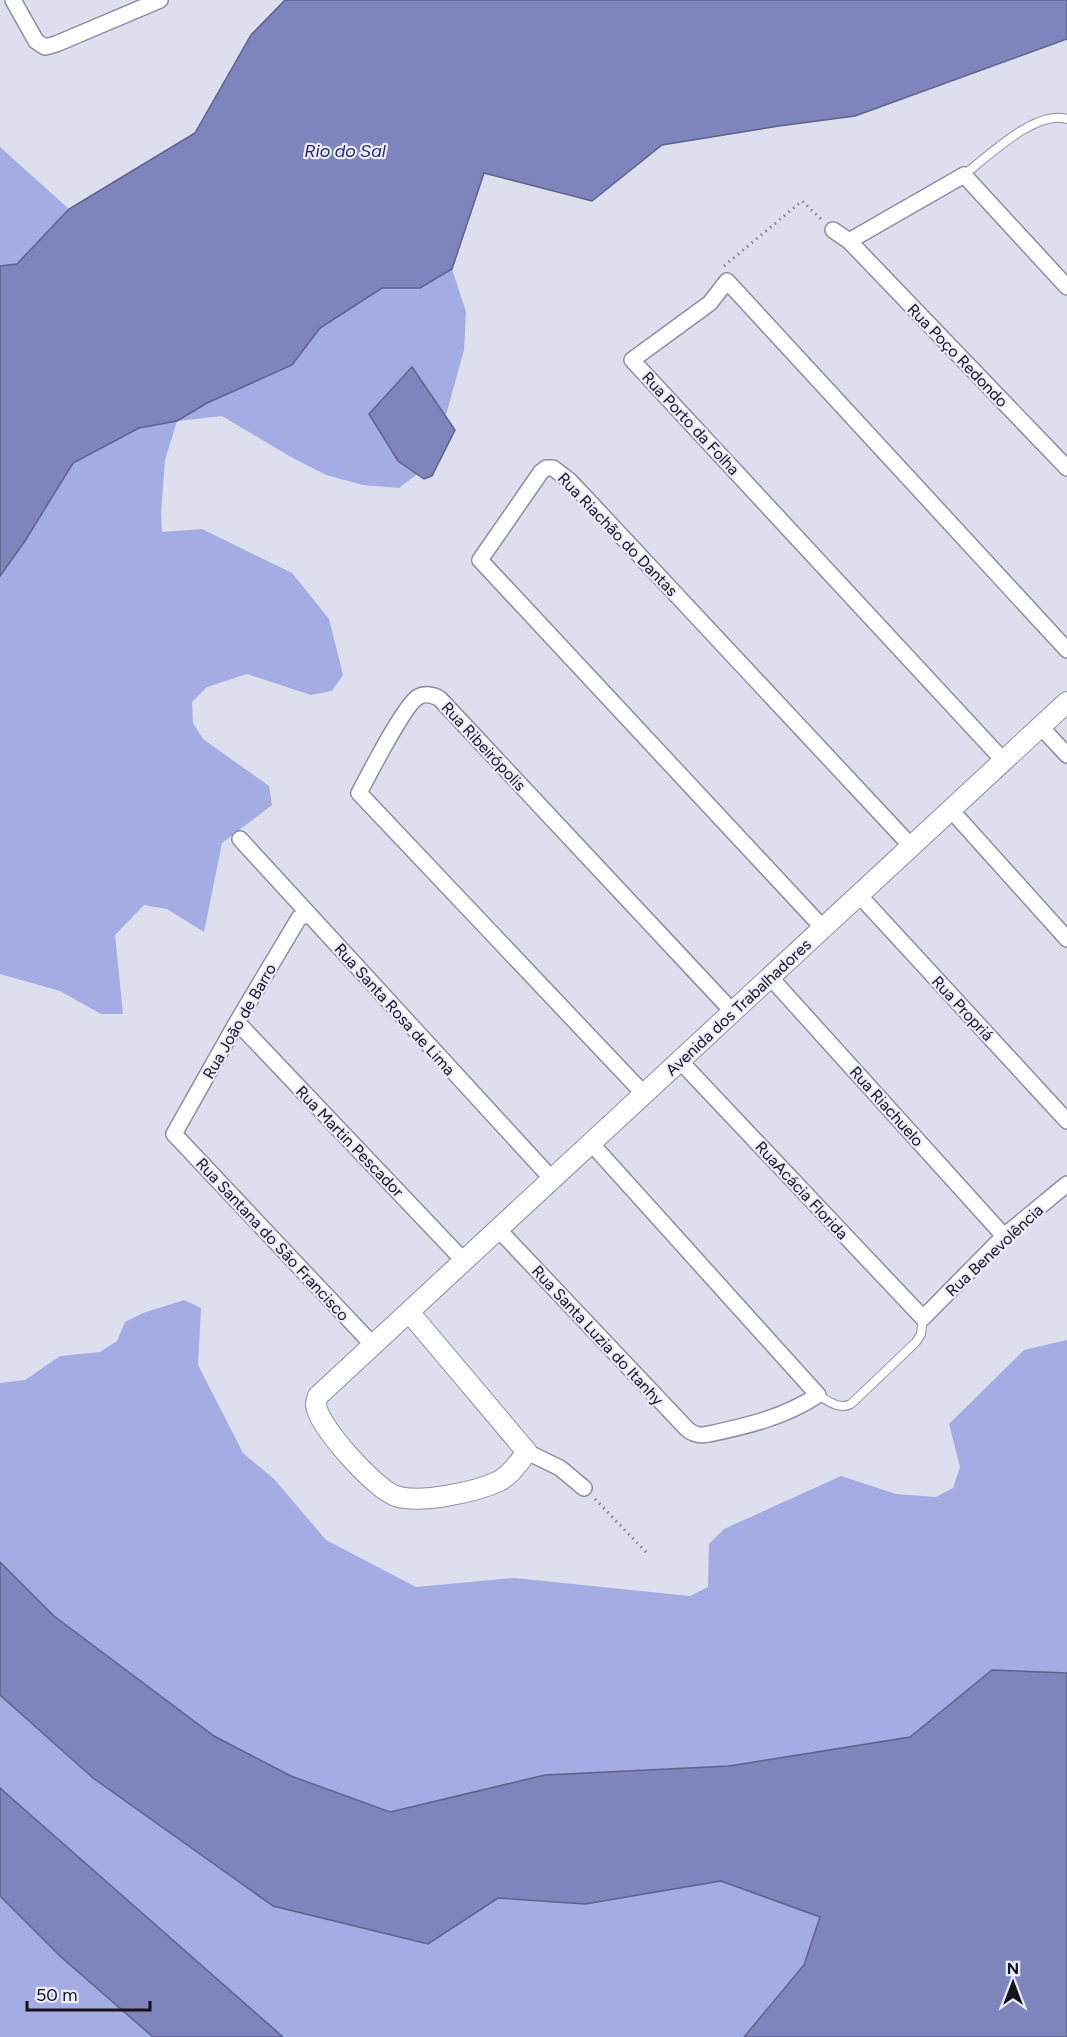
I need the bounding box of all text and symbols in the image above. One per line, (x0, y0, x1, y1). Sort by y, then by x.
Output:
water label: Rio do Sal (304, 140, 387, 162)
street label: Rua Poço Redondo (903, 300, 1012, 411)
street label: Rua Porto da Folha (638, 368, 743, 479)
street label: Rua Riachão do Dantas (554, 469, 682, 600)
street label: Rua Ribeirópolis (438, 698, 530, 795)
street label: Avenida dos Trabalhadores (662, 935, 815, 1080)
street label: Rua Santa Rosa de Lima (330, 940, 459, 1079)
street label: Rua João de Barro (199, 960, 280, 1082)
street label: Rua Propriá (928, 972, 997, 1045)
street label: Rua Riachuelo (846, 1062, 927, 1150)
street label: Rua Martin Pescador (292, 1082, 408, 1201)
street label: RuaAcácia Florida (751, 1137, 852, 1243)
street label: Rua Santana do São Francisco (192, 1154, 353, 1325)
street label: Rua Benevolência (942, 1200, 1047, 1300)
street label: Rua Santa Luzia do Itanhy (528, 1261, 668, 1410)
north arrow (983, 1953, 1043, 2013)
text: N (1007, 1959, 1019, 1978)
scale bar (27, 1974, 150, 2012)
text: 50 m (36, 1984, 78, 2006)

